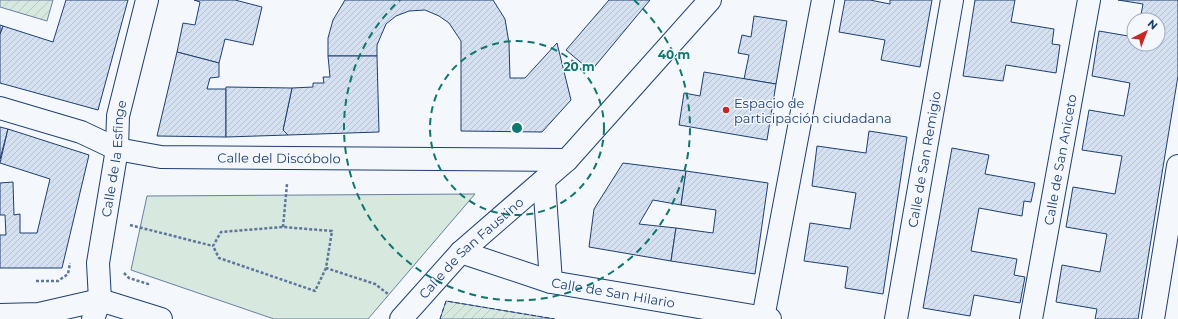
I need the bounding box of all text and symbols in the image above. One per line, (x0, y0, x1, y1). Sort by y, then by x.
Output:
north arrow (1126, 12, 1166, 52)
text: N (1145, 16, 1161, 33)
text: 40 m (658, 47, 690, 62)
text: 20 m (563, 59, 595, 74)
street label: Calle de San Remigio (904, 90, 944, 229)
street label: Calle de San Aniceto (1040, 93, 1080, 226)
place label: Espacio de participación ciudadana (734, 95, 892, 126)
street label: Calle de la Esfinge (98, 98, 130, 218)
marker: Espacio de participación ciudadana (721, 105, 731, 115)
centre of rings (510, 121, 524, 135)
street label: Calle del Discóbolo (217, 149, 341, 166)
street label: Calle de San Faustino (415, 194, 527, 302)
street label: Calle de San Hilario (550, 274, 676, 311)

